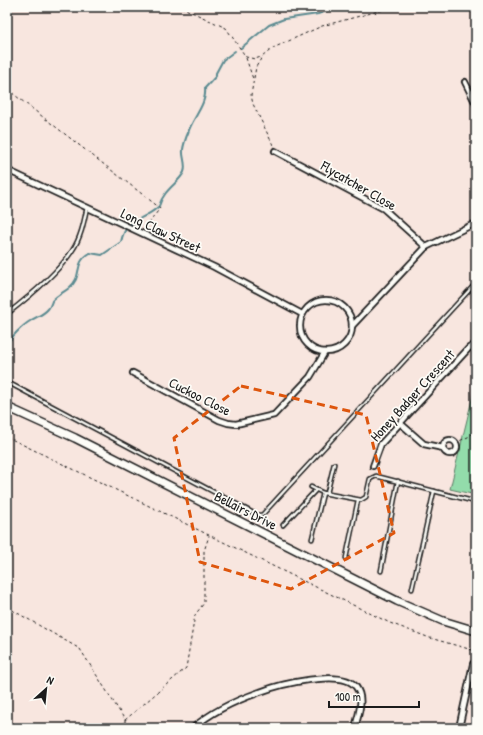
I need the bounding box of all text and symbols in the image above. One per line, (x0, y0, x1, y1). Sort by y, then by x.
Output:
street label: Flycatcher Close (316, 155, 401, 215)
street label: Long Claw Street (118, 203, 204, 258)
street label: Honey Badger Crescent (366, 345, 459, 446)
street label: Cuckoo Close (166, 372, 235, 420)
street label: Bellairs Drive (212, 486, 281, 534)
north arrow (26, 669, 66, 709)
text: N (45, 673, 56, 688)
scale bar (329, 683, 419, 709)
text: 100 m (335, 688, 361, 705)

